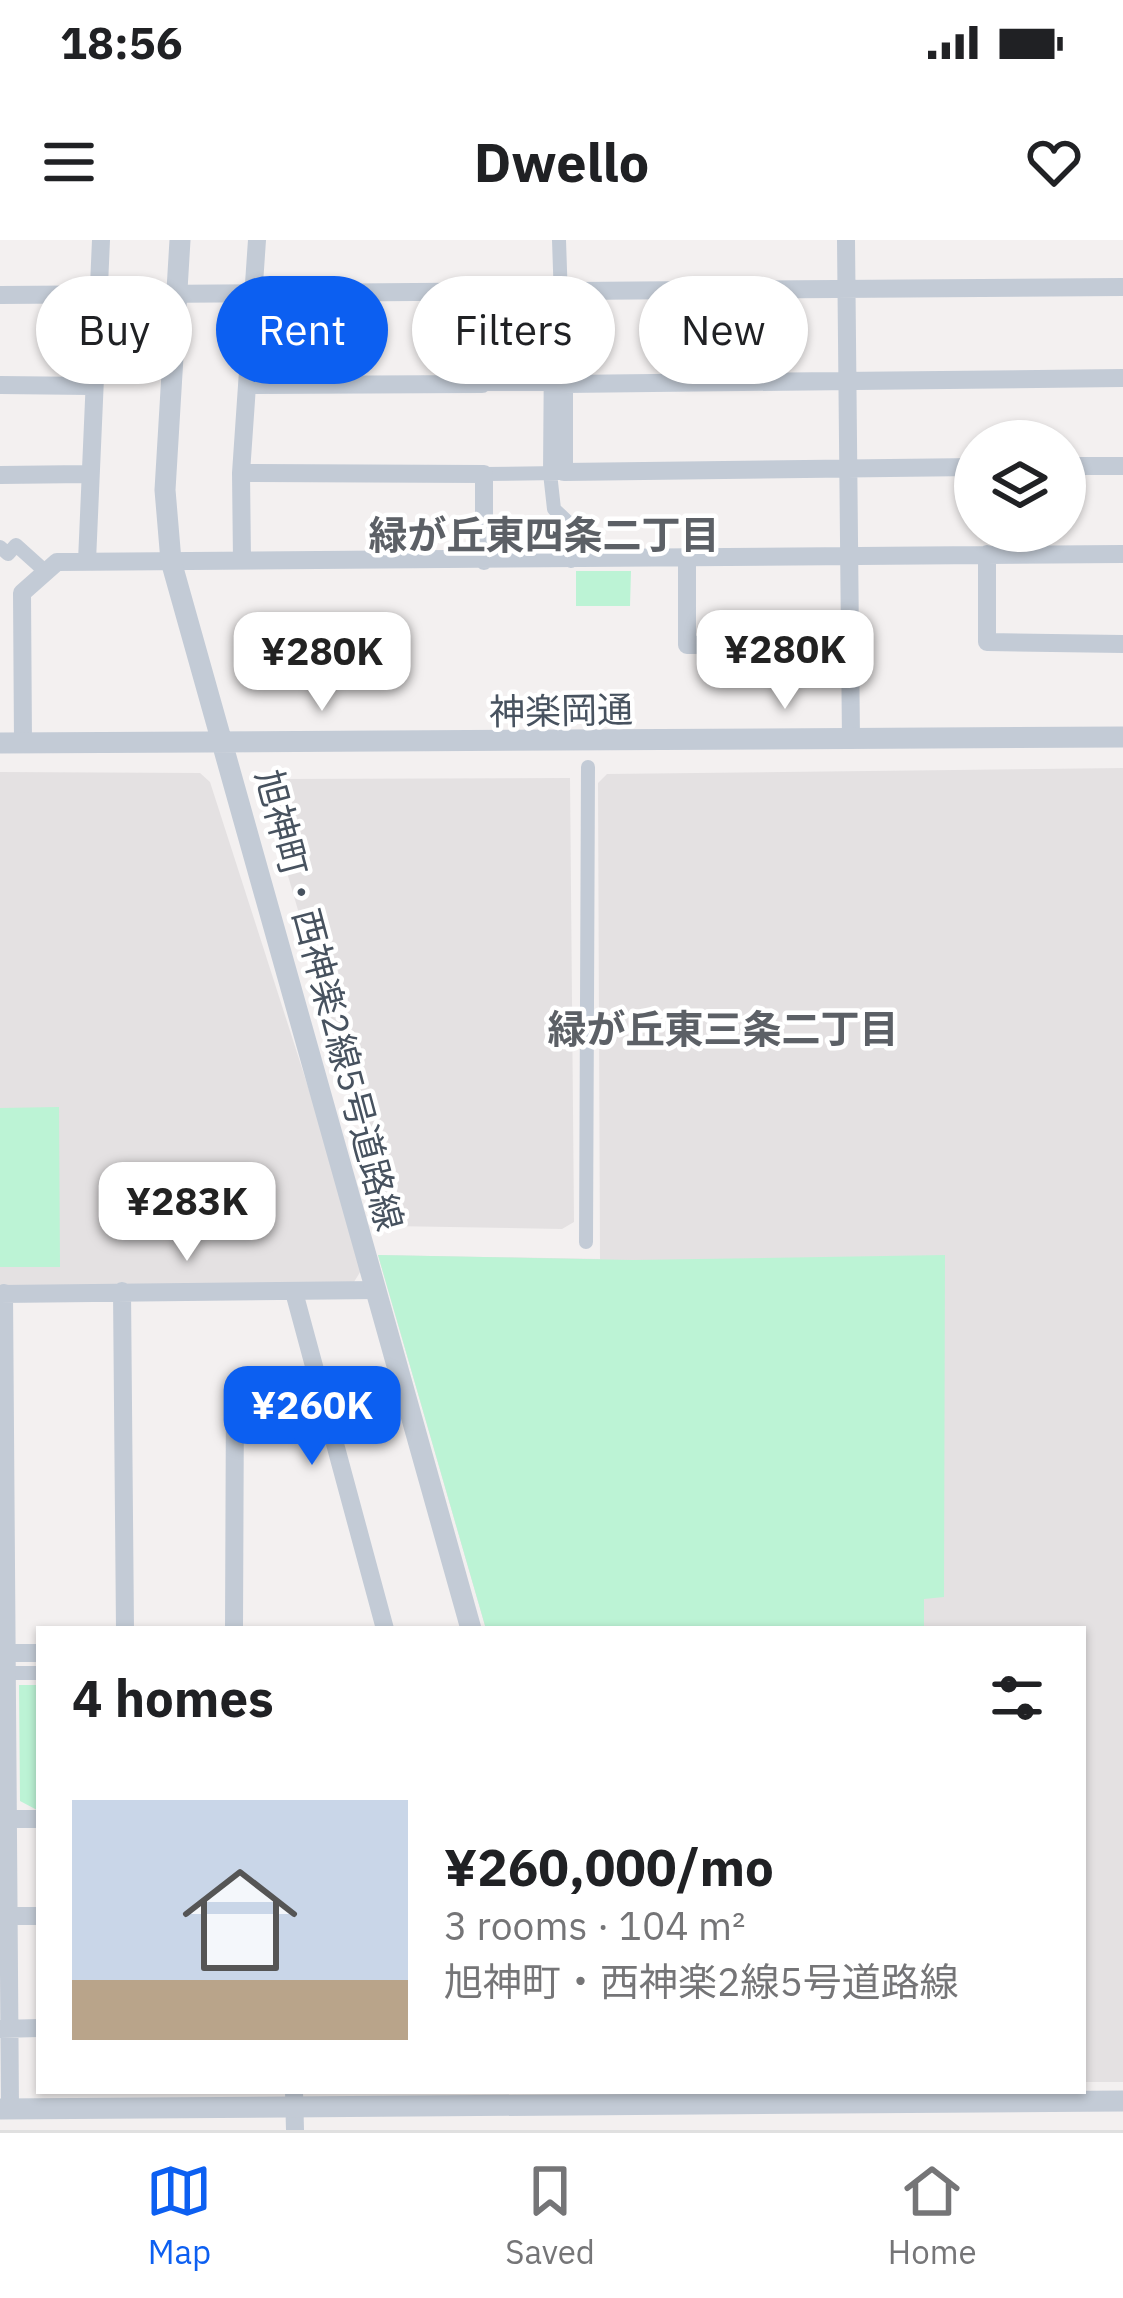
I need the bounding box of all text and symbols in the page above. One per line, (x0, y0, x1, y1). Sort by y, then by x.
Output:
text: 18:56 (60, 13, 183, 71)
text: Dwello (474, 127, 649, 197)
icon: menu (36, 129, 102, 195)
icon: heart (1021, 129, 1087, 195)
chip: Buy (36, 276, 192, 384)
chip: Rent (216, 276, 388, 384)
chip: Filters (412, 276, 615, 384)
chip: New (639, 276, 808, 384)
map controls (954, 420, 1086, 552)
button: layers (954, 420, 1086, 552)
district label: 緑が丘東四条二丁目 (368, 509, 720, 560)
pin: ¥280K (701, 610, 869, 712)
pin: ¥280K (238, 612, 406, 714)
text: ¥280K (724, 623, 846, 674)
text: ¥280K (261, 625, 383, 676)
street label: 神楽岡通 (489, 685, 633, 735)
street label: 旭神町・西神楽2線5号道路線 (246, 764, 414, 1236)
district label: 緑が丘東三条二丁目 (547, 1003, 899, 1054)
pin: ¥283K (103, 1162, 271, 1264)
text: ¥283K (126, 1175, 248, 1226)
pin: ¥260K (228, 1366, 396, 1468)
text: ¥260K (251, 1379, 373, 1430)
text: 4 homes (72, 1665, 274, 1731)
icon: filters (984, 1665, 1050, 1731)
text: ¥260,000/mo (444, 1834, 774, 1900)
icon: home (168, 1848, 312, 1992)
text: 3 rooms · 104 m² (444, 1900, 746, 1951)
text: 旭神町・西神楽2線5号道路線 (444, 1956, 959, 2007)
tab: Map (146, 2158, 212, 2273)
tab: Saved (505, 2158, 595, 2273)
tab: Home (888, 2158, 977, 2273)

